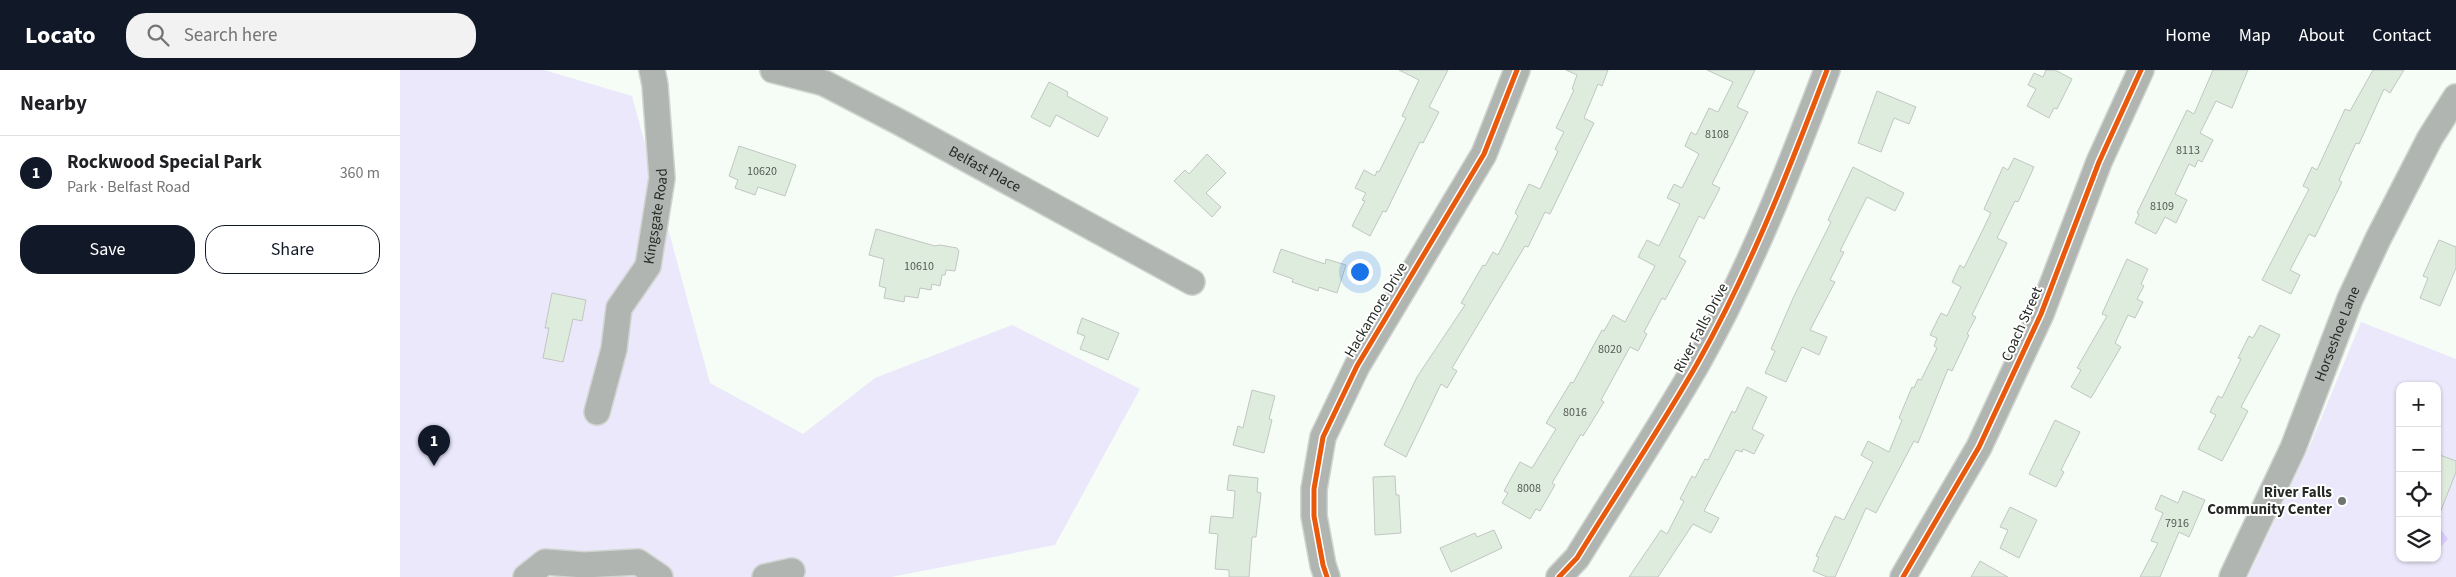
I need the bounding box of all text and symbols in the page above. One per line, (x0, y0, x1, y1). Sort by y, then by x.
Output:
search box (126, 13, 476, 58)
text: Locato (25, 18, 96, 53)
icon: search (144, 21, 172, 49)
text: Search here (184, 22, 277, 49)
text: Home (2165, 23, 2211, 48)
text: Map (2239, 23, 2271, 48)
text: About (2299, 23, 2344, 48)
text: Contact (2372, 23, 2431, 48)
text: Nearby (20, 88, 87, 118)
house number: 8108 (1705, 126, 1729, 143)
street label: Belfast Place (945, 141, 1025, 197)
house number: 8113 (2176, 142, 2200, 159)
text: Rockwood Special Park (67, 149, 262, 176)
text: 1 (32, 162, 40, 184)
text: 360 m (340, 162, 380, 184)
house number: 10620 (747, 163, 777, 180)
street label: Kingsgate Road (638, 168, 673, 266)
text: Park · Belfast Road (67, 176, 190, 198)
house number: 8109 (2150, 198, 2174, 215)
button: Save (20, 225, 195, 274)
button: Share (205, 225, 380, 274)
house number: 10610 (904, 258, 934, 275)
street label: Hackamore Drive (1339, 258, 1413, 362)
your location (1347, 259, 1373, 285)
street label: River Falls Drive (1669, 279, 1733, 377)
street label: Coach Street (1996, 283, 2048, 365)
street label: Horseshoe Lane (2309, 283, 2365, 384)
house number: 8020 (1598, 341, 1622, 358)
map controls (2396, 382, 2441, 562)
button: + (2396, 382, 2441, 427)
house number: 8016 (1563, 404, 1587, 421)
pin: 1 (418, 425, 450, 466)
button: − (2396, 427, 2441, 472)
button: locate (2396, 472, 2441, 517)
house number: 8008 (1517, 480, 1541, 497)
place label: River Falls Community Center (2207, 482, 2332, 520)
marker: River Falls Community Center (2336, 495, 2348, 507)
house number: 7916 (2165, 515, 2189, 532)
button: layers (2396, 517, 2441, 562)

